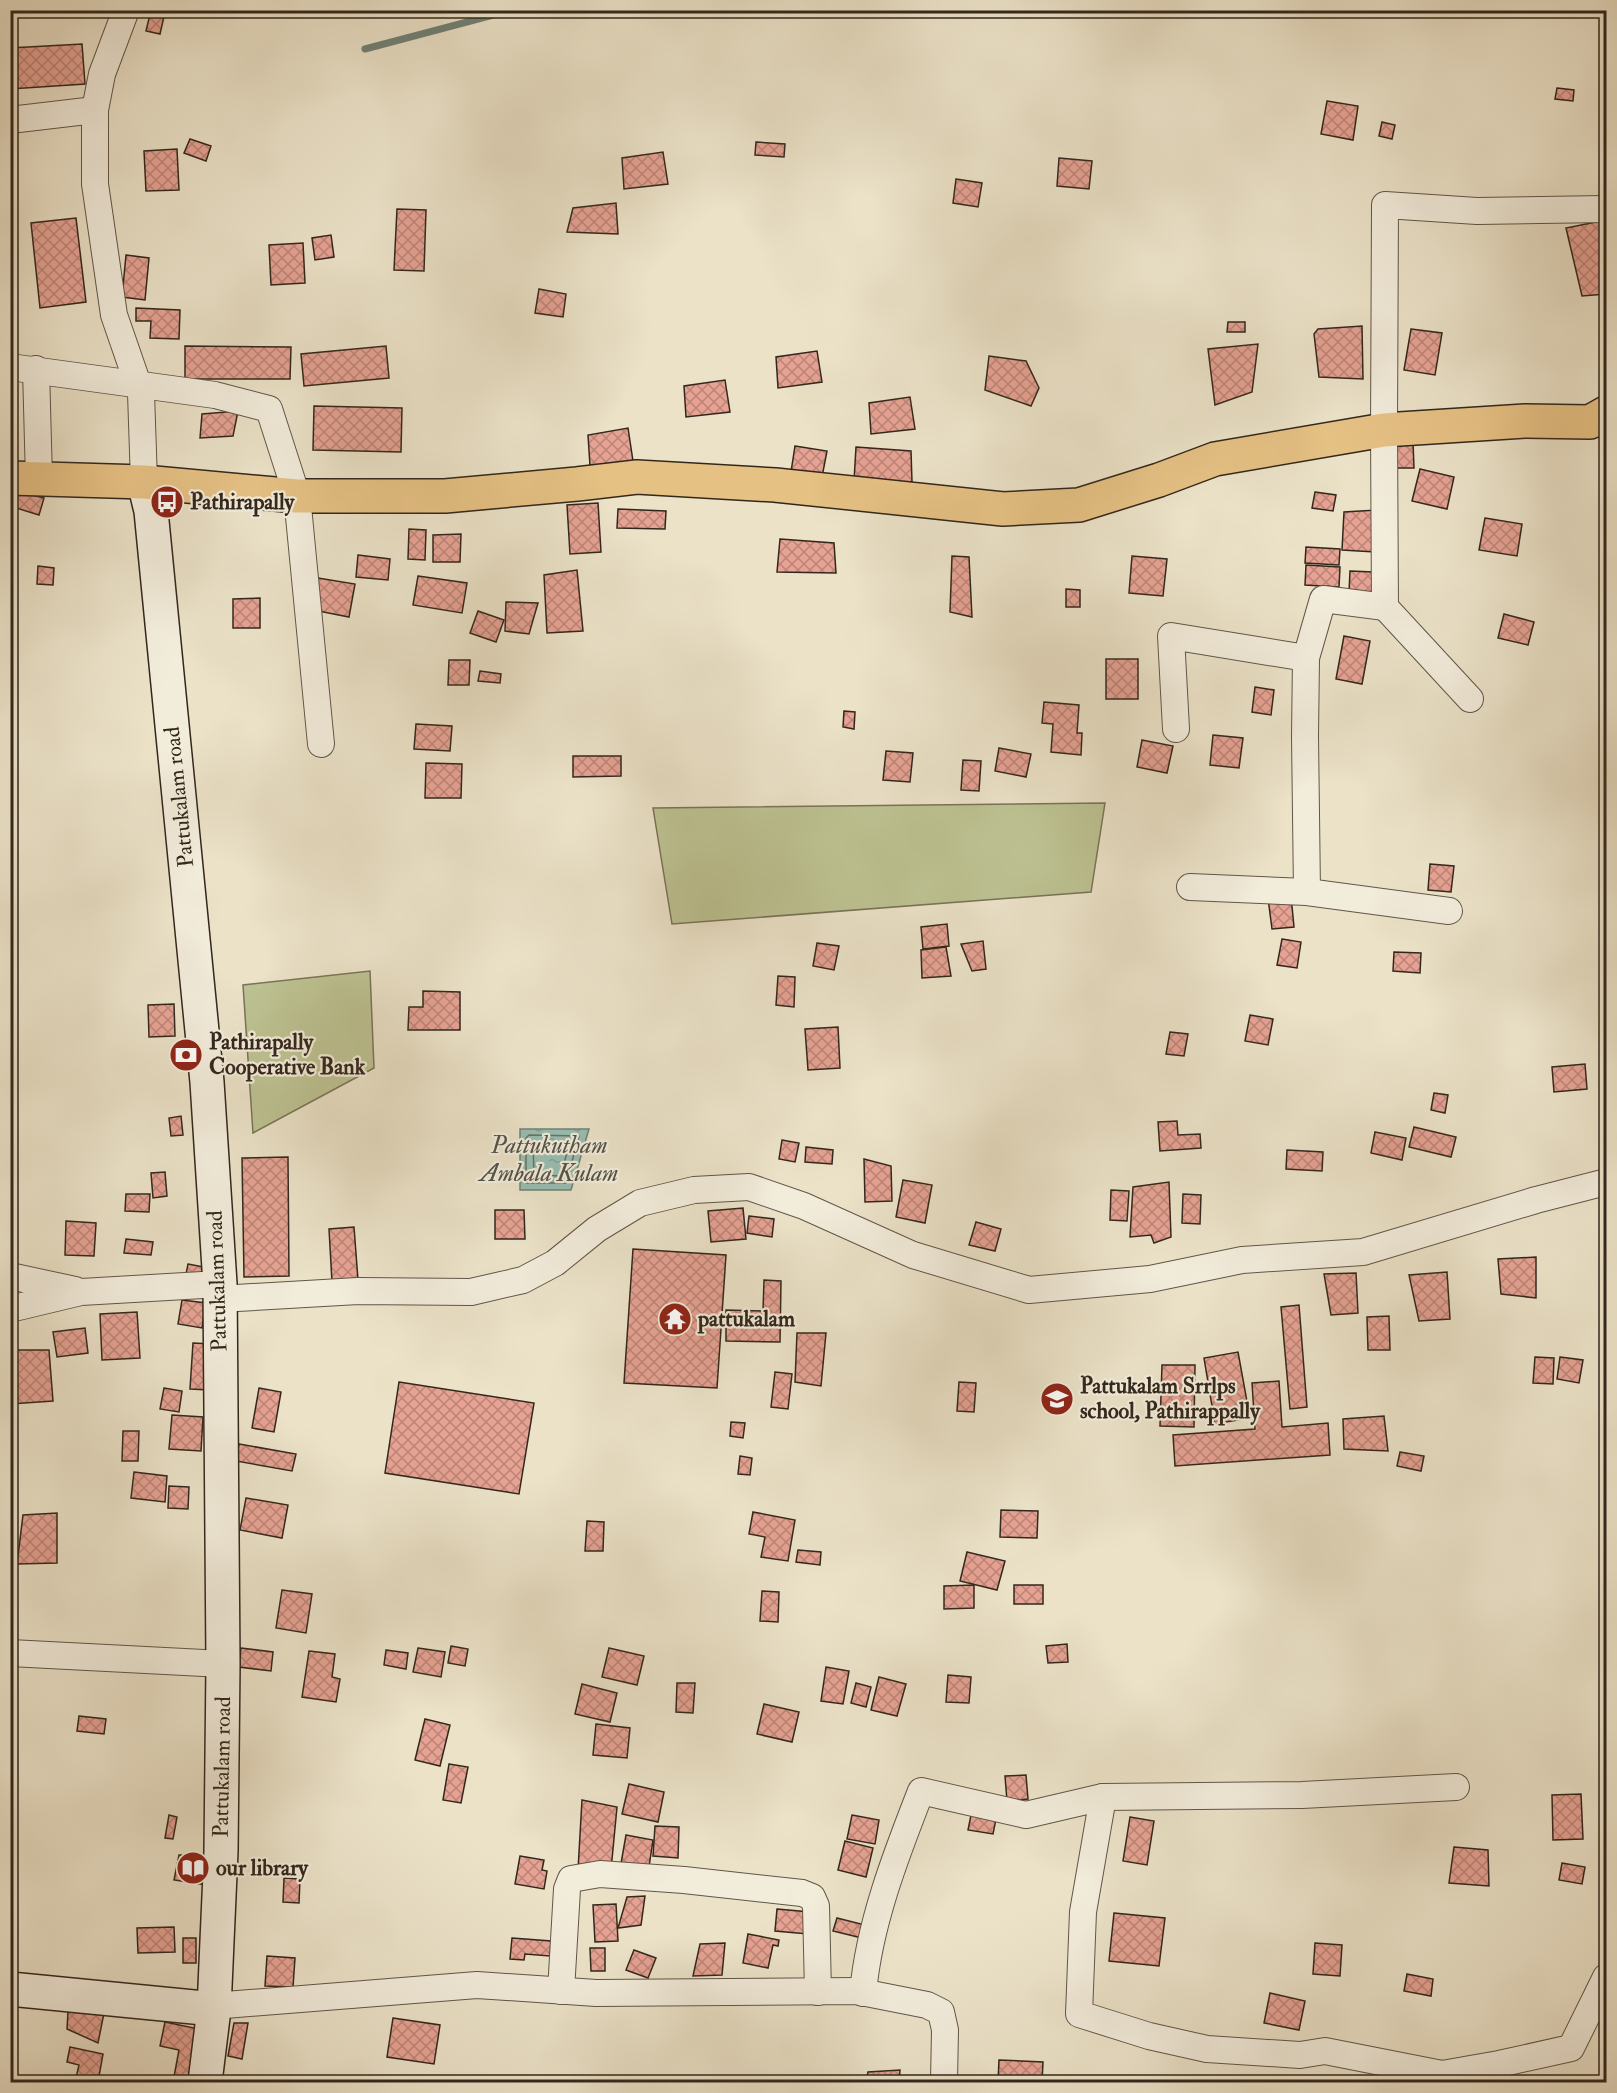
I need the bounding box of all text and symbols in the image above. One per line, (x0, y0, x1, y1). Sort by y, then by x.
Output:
bus stop icon: Pathirapally (149, 484, 185, 520)
place label: Pathirapally (190, 488, 296, 517)
street label: Pattukalam road (158, 725, 200, 869)
place label: Pathirapally Cooperative Bank (209, 1028, 366, 1082)
bank icon: Pathirapally Cooperative Bank (168, 1037, 204, 1073)
water label: Pattukutham Ambala Kulam (477, 1130, 618, 1189)
street label: Pattukalam road (201, 1210, 233, 1352)
temple icon: pattukalam (657, 1301, 693, 1337)
place label: pattukalam (697, 1305, 796, 1334)
place label: Pattukalam Srrlps school, Pathirappally (1080, 1372, 1261, 1426)
school or university icon: Pattukalam Srrlps school, Pathirappally (1039, 1381, 1075, 1417)
street label: Pattukalam road (207, 1696, 237, 1838)
library icon: our library (175, 1850, 211, 1886)
place label: our library (216, 1854, 309, 1883)

